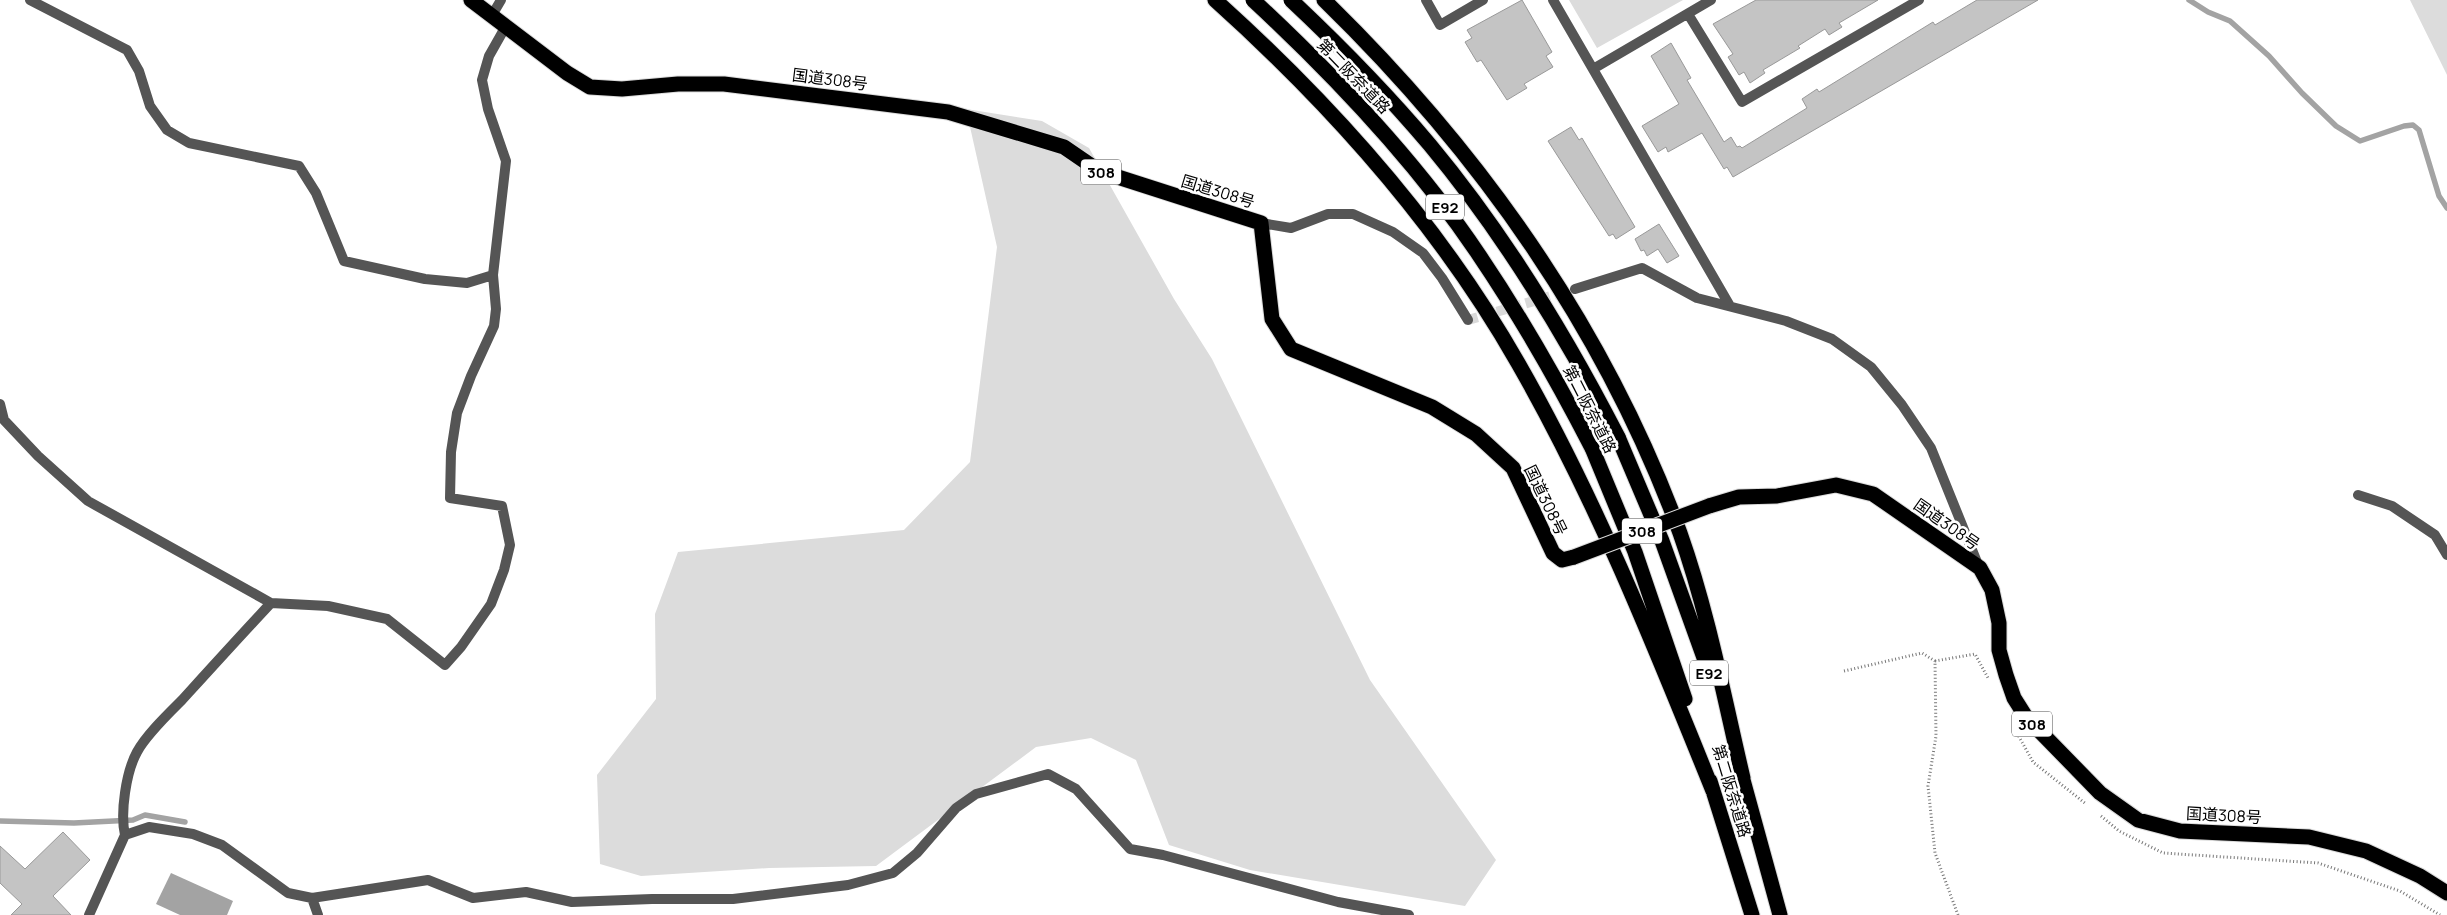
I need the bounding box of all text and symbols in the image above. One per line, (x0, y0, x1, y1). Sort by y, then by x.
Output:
street label: 第二阪奈道路 (1313, 34, 1395, 118)
street label: 国道308号 (791, 63, 869, 95)
road number: 308 (1081, 160, 1121, 184)
street label: 国道308号 (1178, 169, 1258, 213)
road number: E92 (1426, 194, 1464, 220)
street label: 第二阪奈道路 (1558, 361, 1622, 457)
street label: 国道308号 (1519, 461, 1573, 539)
street label: 国道308号 (1910, 493, 1984, 555)
road number: 308 (1622, 518, 1662, 544)
road number: E92 (1690, 660, 1728, 686)
road number: 308 (2012, 712, 2052, 736)
street label: 第二阪奈道路 (1707, 742, 1757, 840)
street label: 国道308号 (2186, 802, 2262, 828)

